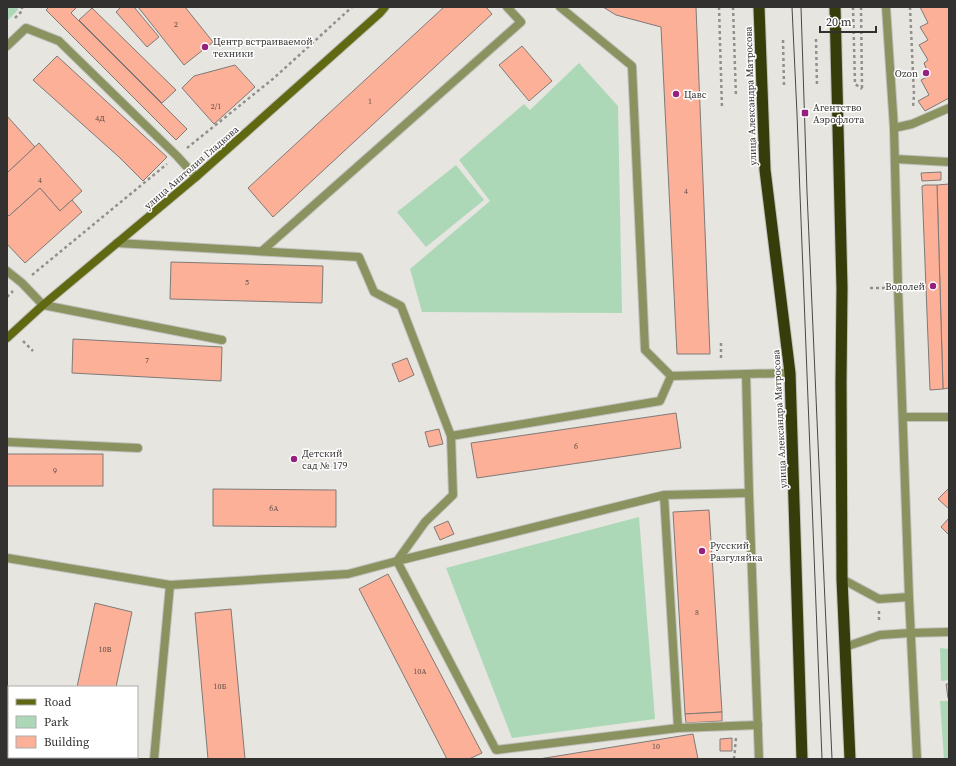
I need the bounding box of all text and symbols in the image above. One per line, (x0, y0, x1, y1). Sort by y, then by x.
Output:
scale bar (820, 8, 876, 34)
text: 20 m (826, 14, 852, 30)
house number: 2 (174, 19, 178, 30)
street label: улица Александра Матросова (742, 25, 759, 166)
place label: Центр встраиваемой техники (213, 35, 313, 60)
marker: Центр встраиваемой техники (200, 42, 210, 52)
place label: Ozon (895, 67, 918, 80)
marker: Ozon (921, 68, 931, 78)
place label: Цавс (684, 88, 707, 101)
marker: Цавс (671, 89, 681, 99)
house number: 1 (368, 96, 372, 107)
house number: 2/1 (211, 101, 221, 112)
place label: Агентство Аэрофлота (813, 101, 865, 126)
marker: Агентство Аэрофлота (800, 108, 810, 118)
house number: 4Д (95, 113, 105, 124)
street label: улица Анатолия Гладкова (141, 122, 242, 212)
house number: 4 (38, 175, 42, 186)
house number: 4 (684, 186, 688, 197)
house number: 5 (245, 277, 249, 288)
place label: Водолей (885, 280, 926, 293)
marker: Водолей (928, 281, 938, 291)
street label: улица Александра Матросова (769, 348, 790, 489)
house number: 7 (145, 355, 149, 366)
house number: 6 (574, 441, 578, 452)
place label: Детский сад № 179 (302, 447, 347, 472)
marker: Детский сад № 179 (289, 454, 299, 464)
house number: 9 (53, 465, 57, 476)
house number: 6А (269, 503, 279, 514)
place label: Русский Разгуляйка (710, 539, 763, 564)
marker: Русский Разгуляйка (697, 546, 707, 556)
house number: 8 (695, 607, 699, 618)
house number: 10В (98, 644, 112, 655)
house number: 10А (413, 666, 427, 677)
house number: 10Б (214, 681, 227, 692)
legend (8, 686, 138, 758)
text: Road (44, 694, 71, 710)
text: Park (44, 714, 69, 730)
text: Building (44, 734, 89, 750)
house number: 10 (652, 741, 660, 752)

